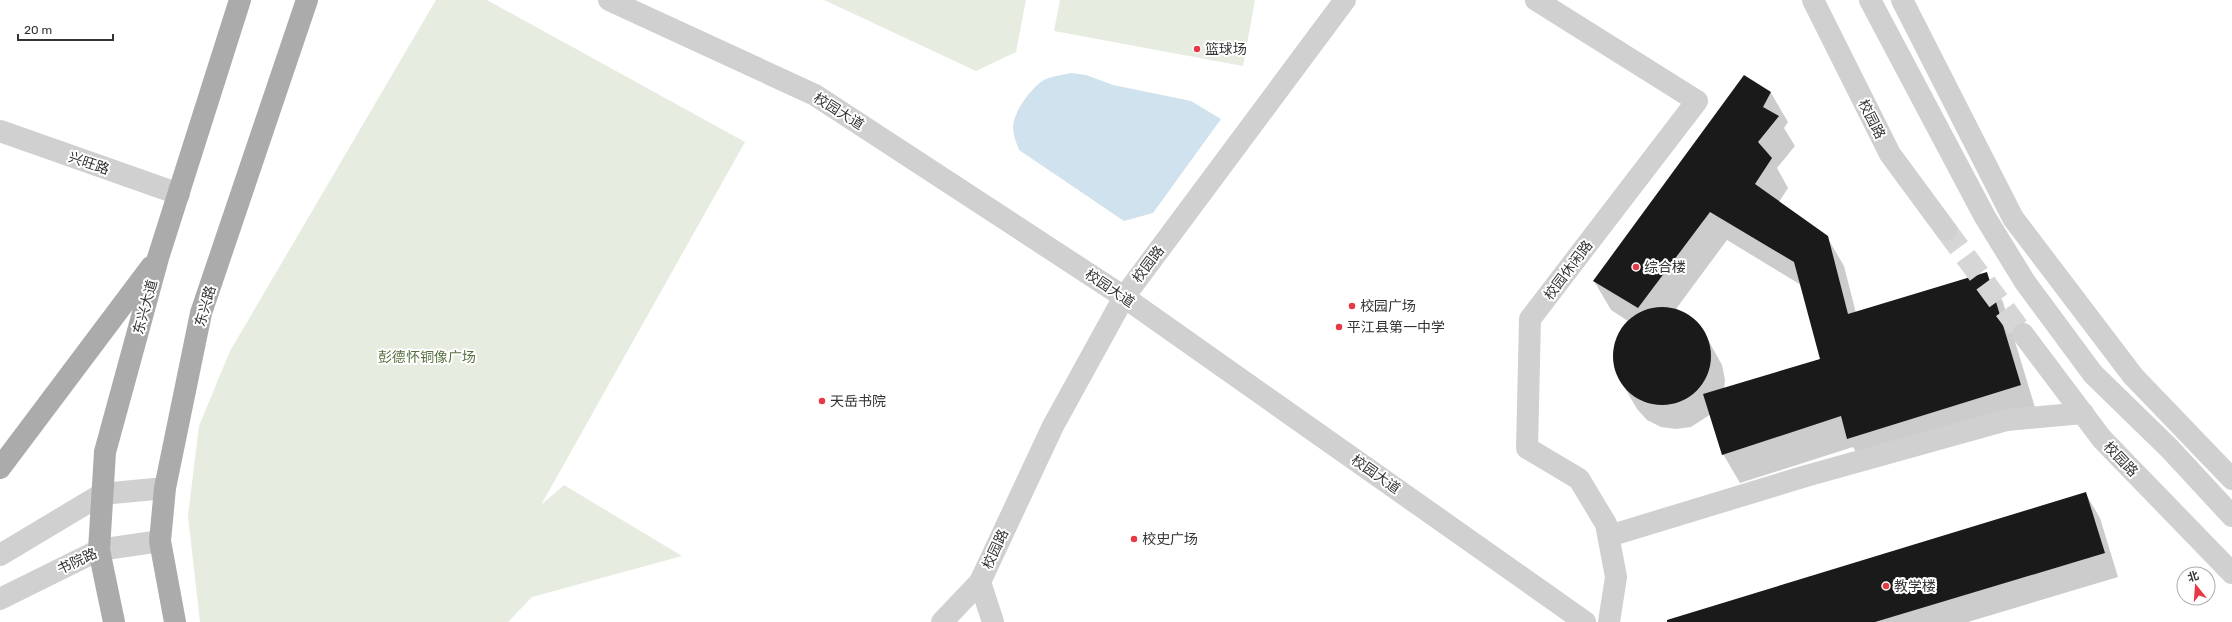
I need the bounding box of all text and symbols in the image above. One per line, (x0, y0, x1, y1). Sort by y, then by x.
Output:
scale bar (18, 16, 113, 42)
text: 20 m (24, 23, 52, 37)
place label: 篮球场 (1205, 41, 1247, 58)
marker: 篮球场 (1192, 44, 1202, 54)
street label: 校园大道 (810, 89, 867, 133)
street label: 校园路 (1854, 97, 1889, 142)
street label: 兴旺路 (66, 149, 111, 178)
street label: 校园休闲路 (1541, 237, 1596, 303)
street label: 校园路 (1129, 242, 1168, 286)
place label: 综合楼 (1644, 259, 1686, 276)
marker: 综合楼 (1631, 262, 1641, 272)
street label: 校园大道 (1082, 266, 1138, 311)
street label: 东兴大道 (130, 278, 161, 336)
street label: 东兴路 (192, 284, 219, 329)
place label: 校园广场 (1360, 298, 1416, 315)
marker: 校园广场 (1347, 301, 1357, 311)
place label: 平江县第一中学 (1347, 319, 1445, 336)
marker: 平江县第一中学 (1334, 322, 1344, 332)
park label: 彭德怀铜像广场 (378, 349, 476, 366)
place label: 天岳书院 (830, 393, 886, 410)
marker: 天岳书院 (817, 396, 827, 406)
street label: 校园路 (2100, 438, 2141, 480)
street label: 校园大道 (1348, 451, 1404, 497)
street label: 校园路 (979, 527, 1012, 572)
place label: 校史广场 (1142, 531, 1198, 548)
marker: 校史广场 (1129, 534, 1139, 544)
street label: 书院路 (55, 545, 100, 578)
north arrow (2176, 566, 2216, 606)
text: 北 (2186, 569, 2200, 585)
place label: 教学楼 (1894, 578, 1936, 595)
marker: 教学楼 (1881, 581, 1891, 591)

